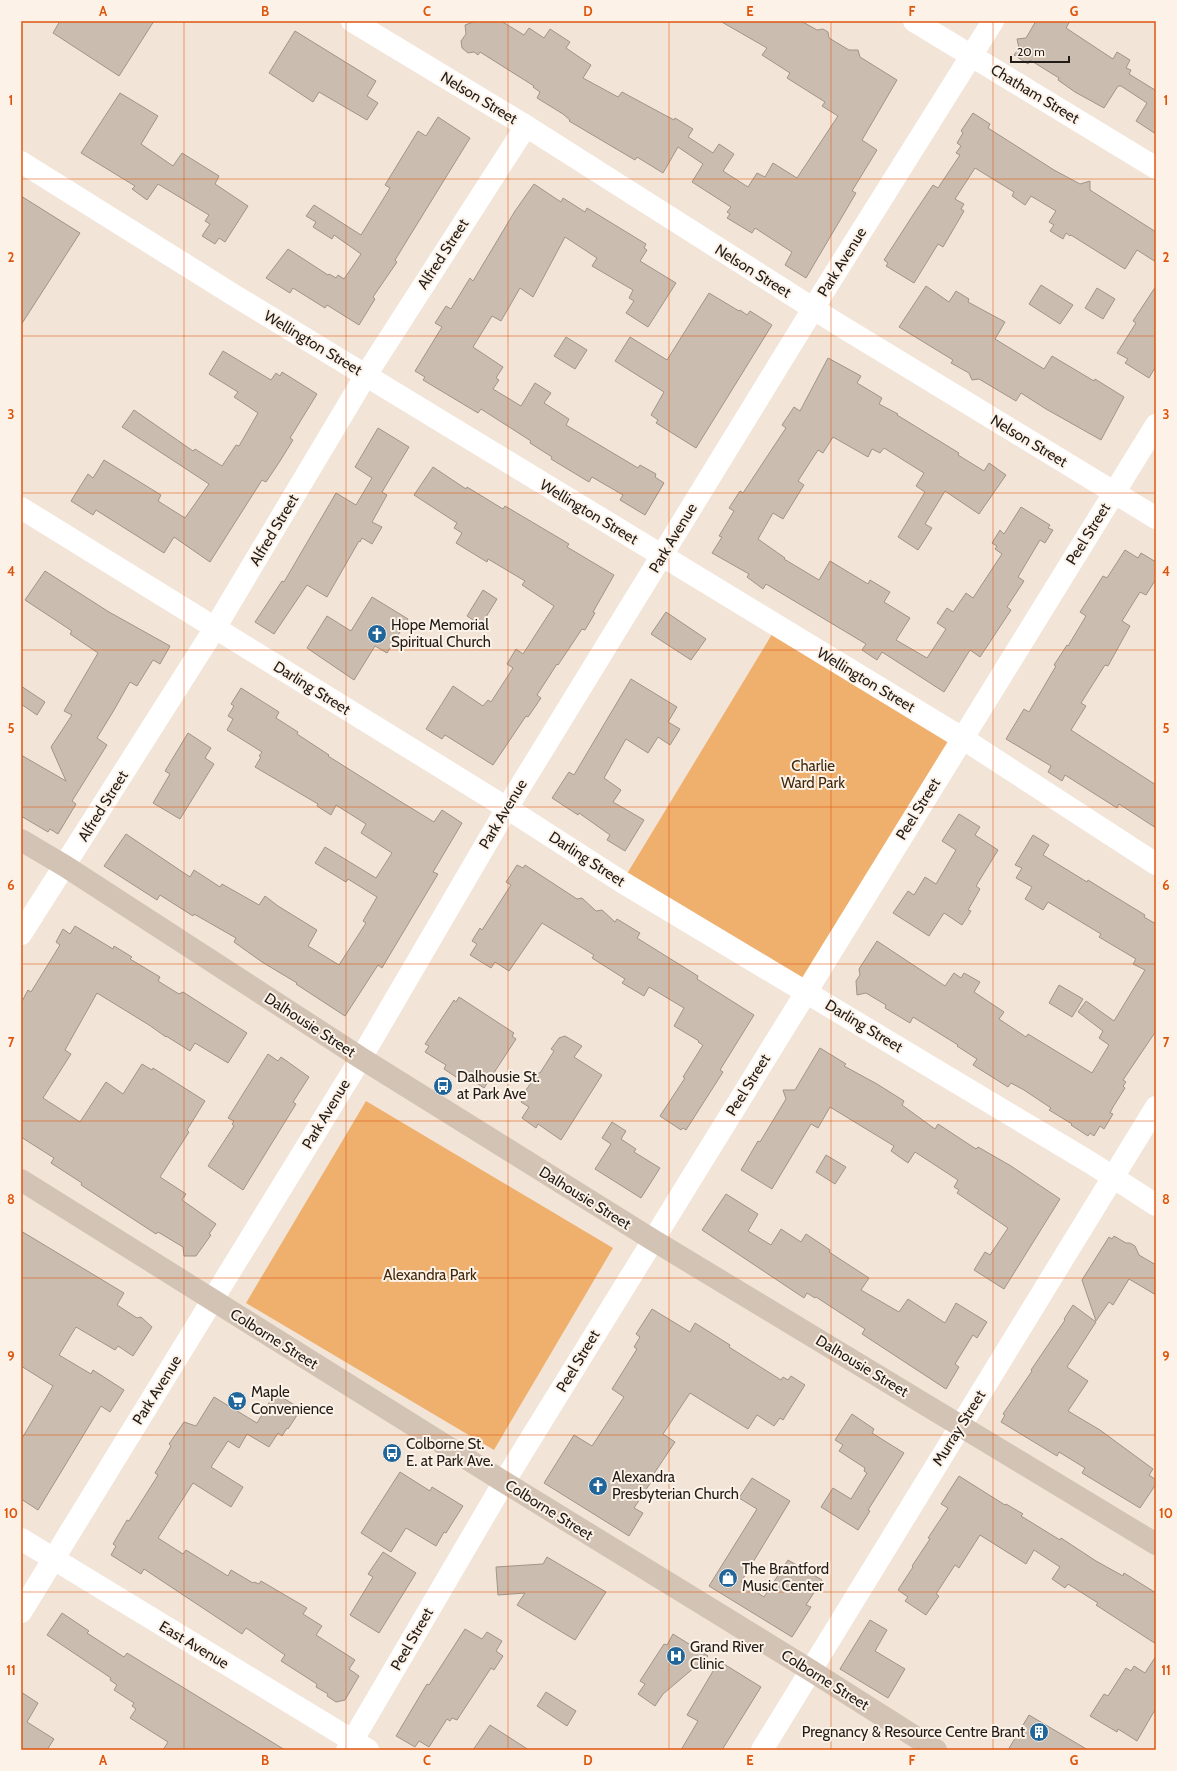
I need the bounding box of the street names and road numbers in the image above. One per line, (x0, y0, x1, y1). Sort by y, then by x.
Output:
street label: Chatham Street (988, 61, 1082, 127)
street label: Nelson Street (437, 68, 521, 128)
street label: Alfred Street (414, 215, 472, 293)
street label: Park Avenue (814, 224, 870, 300)
street label: Nelson Street (712, 240, 794, 302)
street label: Wellington Street (261, 307, 365, 379)
street label: Nelson Street (987, 411, 1071, 471)
street label: Wellington Street (537, 476, 641, 548)
street label: Alfred Street (246, 491, 302, 569)
street label: Park Avenue (645, 500, 701, 576)
street label: Peel Street (1062, 500, 1114, 568)
street label: Wellington Street (814, 644, 918, 716)
street label: Darling Street (270, 657, 354, 719)
street label: Alfred Street (74, 767, 132, 845)
street label: Peel Street (892, 775, 944, 843)
street label: Park Avenue (475, 776, 531, 852)
street label: Darling Street (546, 828, 628, 890)
street label: Dalhousie Street (261, 989, 359, 1061)
street label: Darling Street (822, 996, 906, 1056)
street label: Peel Street (722, 1051, 774, 1119)
street label: Park Avenue (298, 1076, 354, 1152)
street label: Dalhousie Street (536, 1163, 634, 1233)
street label: Colborne Street (227, 1305, 321, 1373)
street label: Peel Street (552, 1327, 604, 1395)
street label: Dalhousie Street (812, 1331, 912, 1401)
street label: Park Avenue (129, 1352, 185, 1428)
street label: Murray Street (929, 1387, 989, 1469)
street label: Colborne Street (502, 1476, 596, 1544)
street label: Peel Street (387, 1605, 437, 1673)
street label: East Avenue (156, 1617, 232, 1673)
street label: Colborne Street (778, 1646, 872, 1714)

